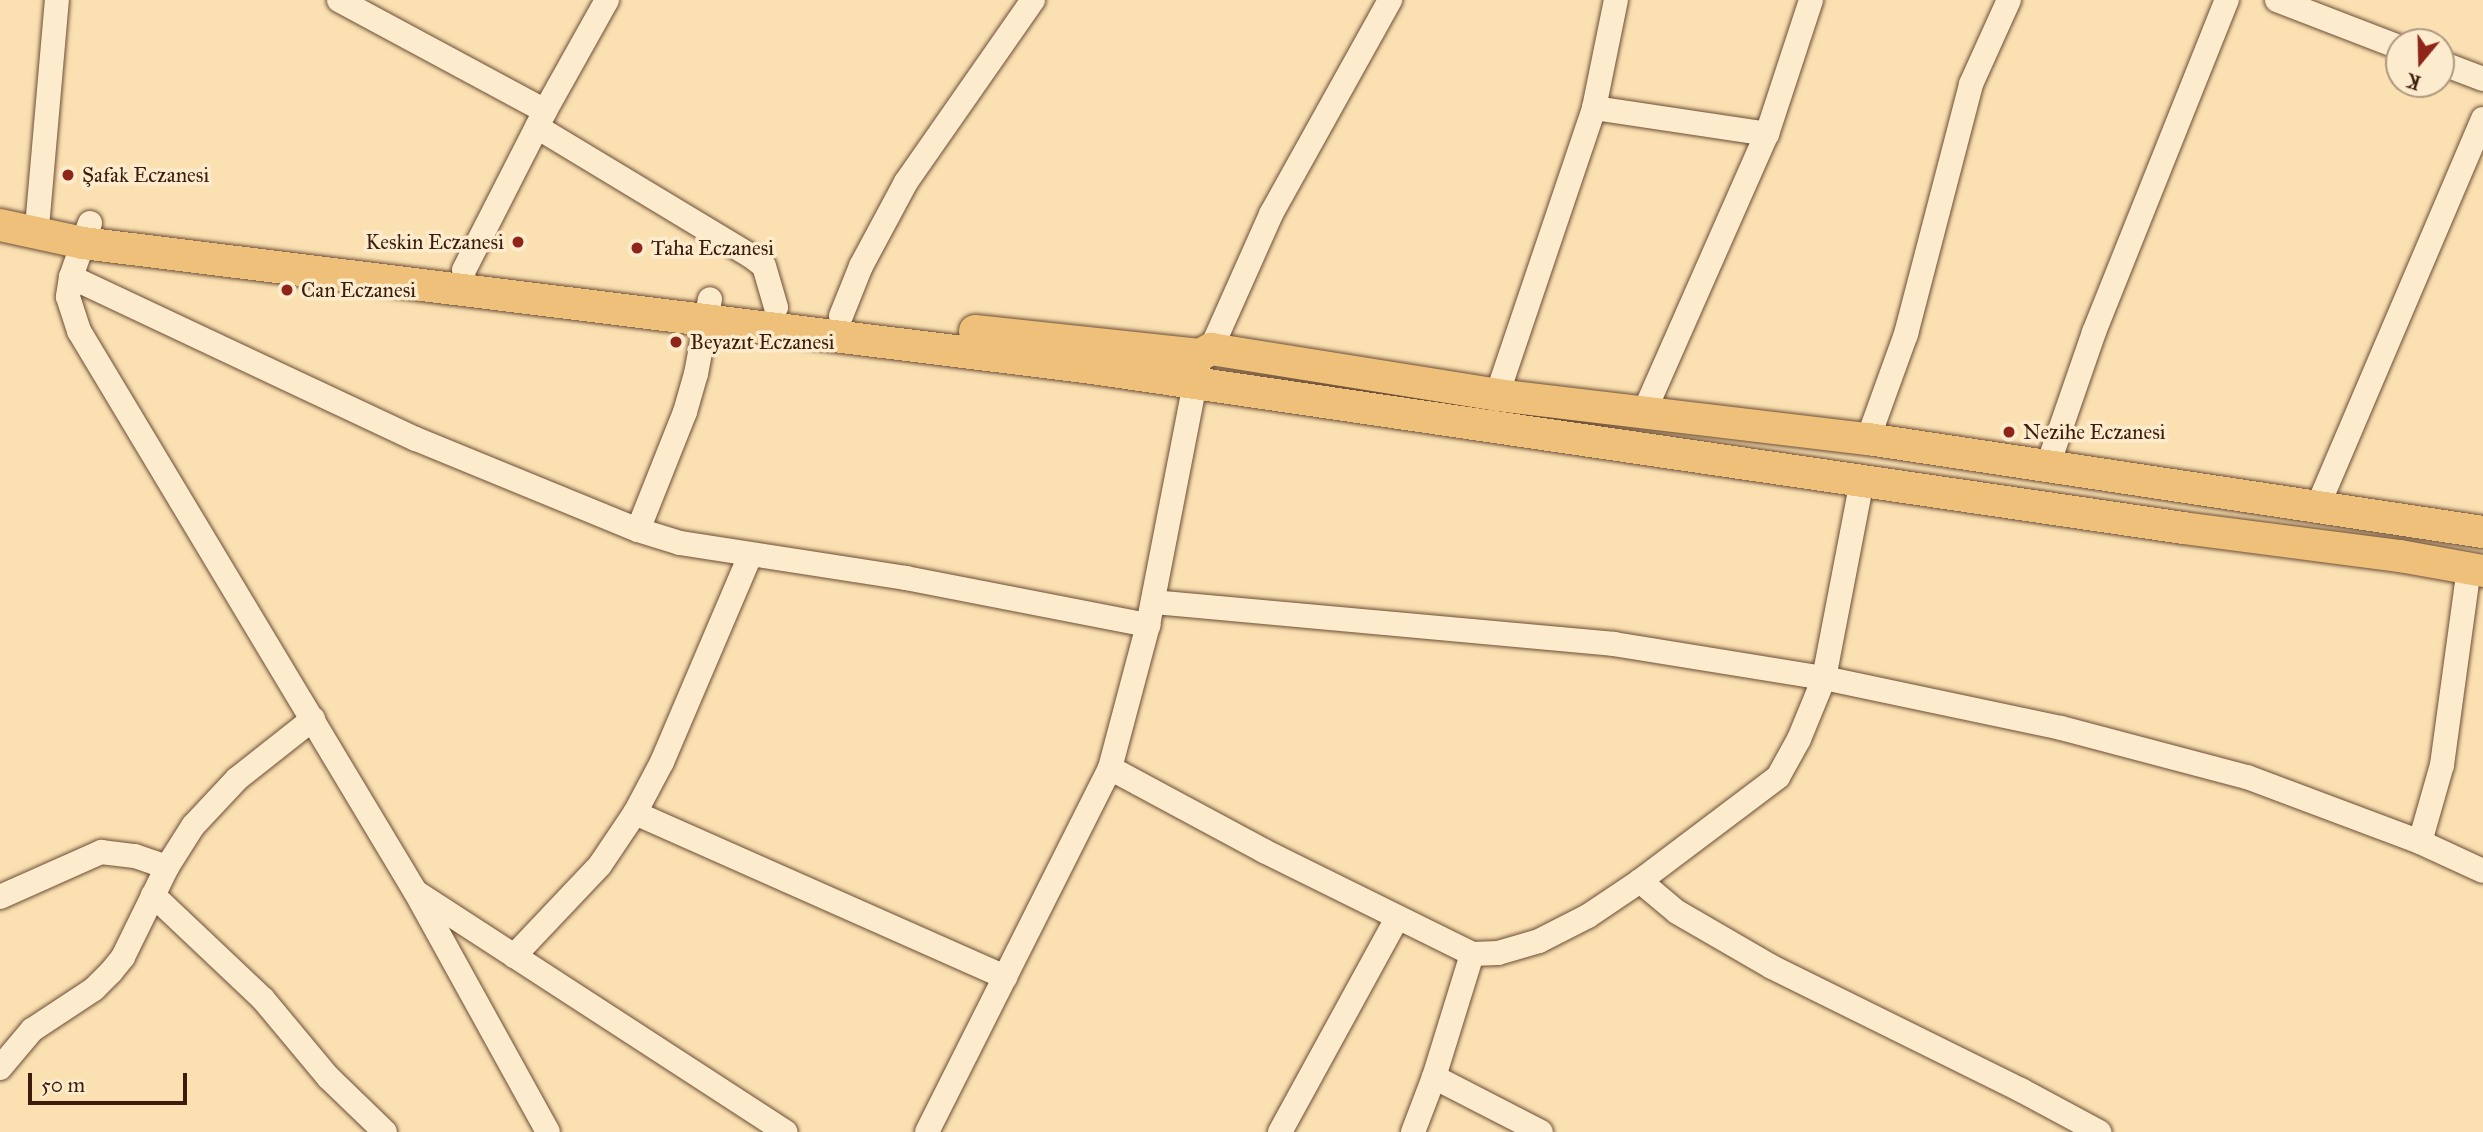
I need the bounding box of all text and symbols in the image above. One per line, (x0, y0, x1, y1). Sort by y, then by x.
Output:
north arrow (2385, 28, 2455, 98)
text: K (2404, 68, 2424, 95)
place label: Şafak Eczanesi (82, 162, 209, 188)
marker: Şafak Eczanesi (60, 167, 76, 183)
place label: Keskin Eczanesi (366, 229, 504, 255)
marker: Keskin Eczanesi (510, 234, 526, 250)
place label: Taha Eczanesi (651, 235, 774, 261)
marker: Taha Eczanesi (629, 240, 645, 256)
place label: Can Eczanesi (301, 277, 416, 303)
marker: Can Eczanesi (279, 282, 295, 298)
place label: Beyazıt Eczanesi (690, 329, 835, 355)
marker: Beyazıt Eczanesi (668, 334, 684, 350)
place label: Nezihe Eczanesi (2023, 419, 2166, 445)
marker: Nezihe Eczanesi (2001, 424, 2017, 440)
scale bar (32, 1058, 191, 1102)
text: 50 m (41, 1072, 85, 1098)

